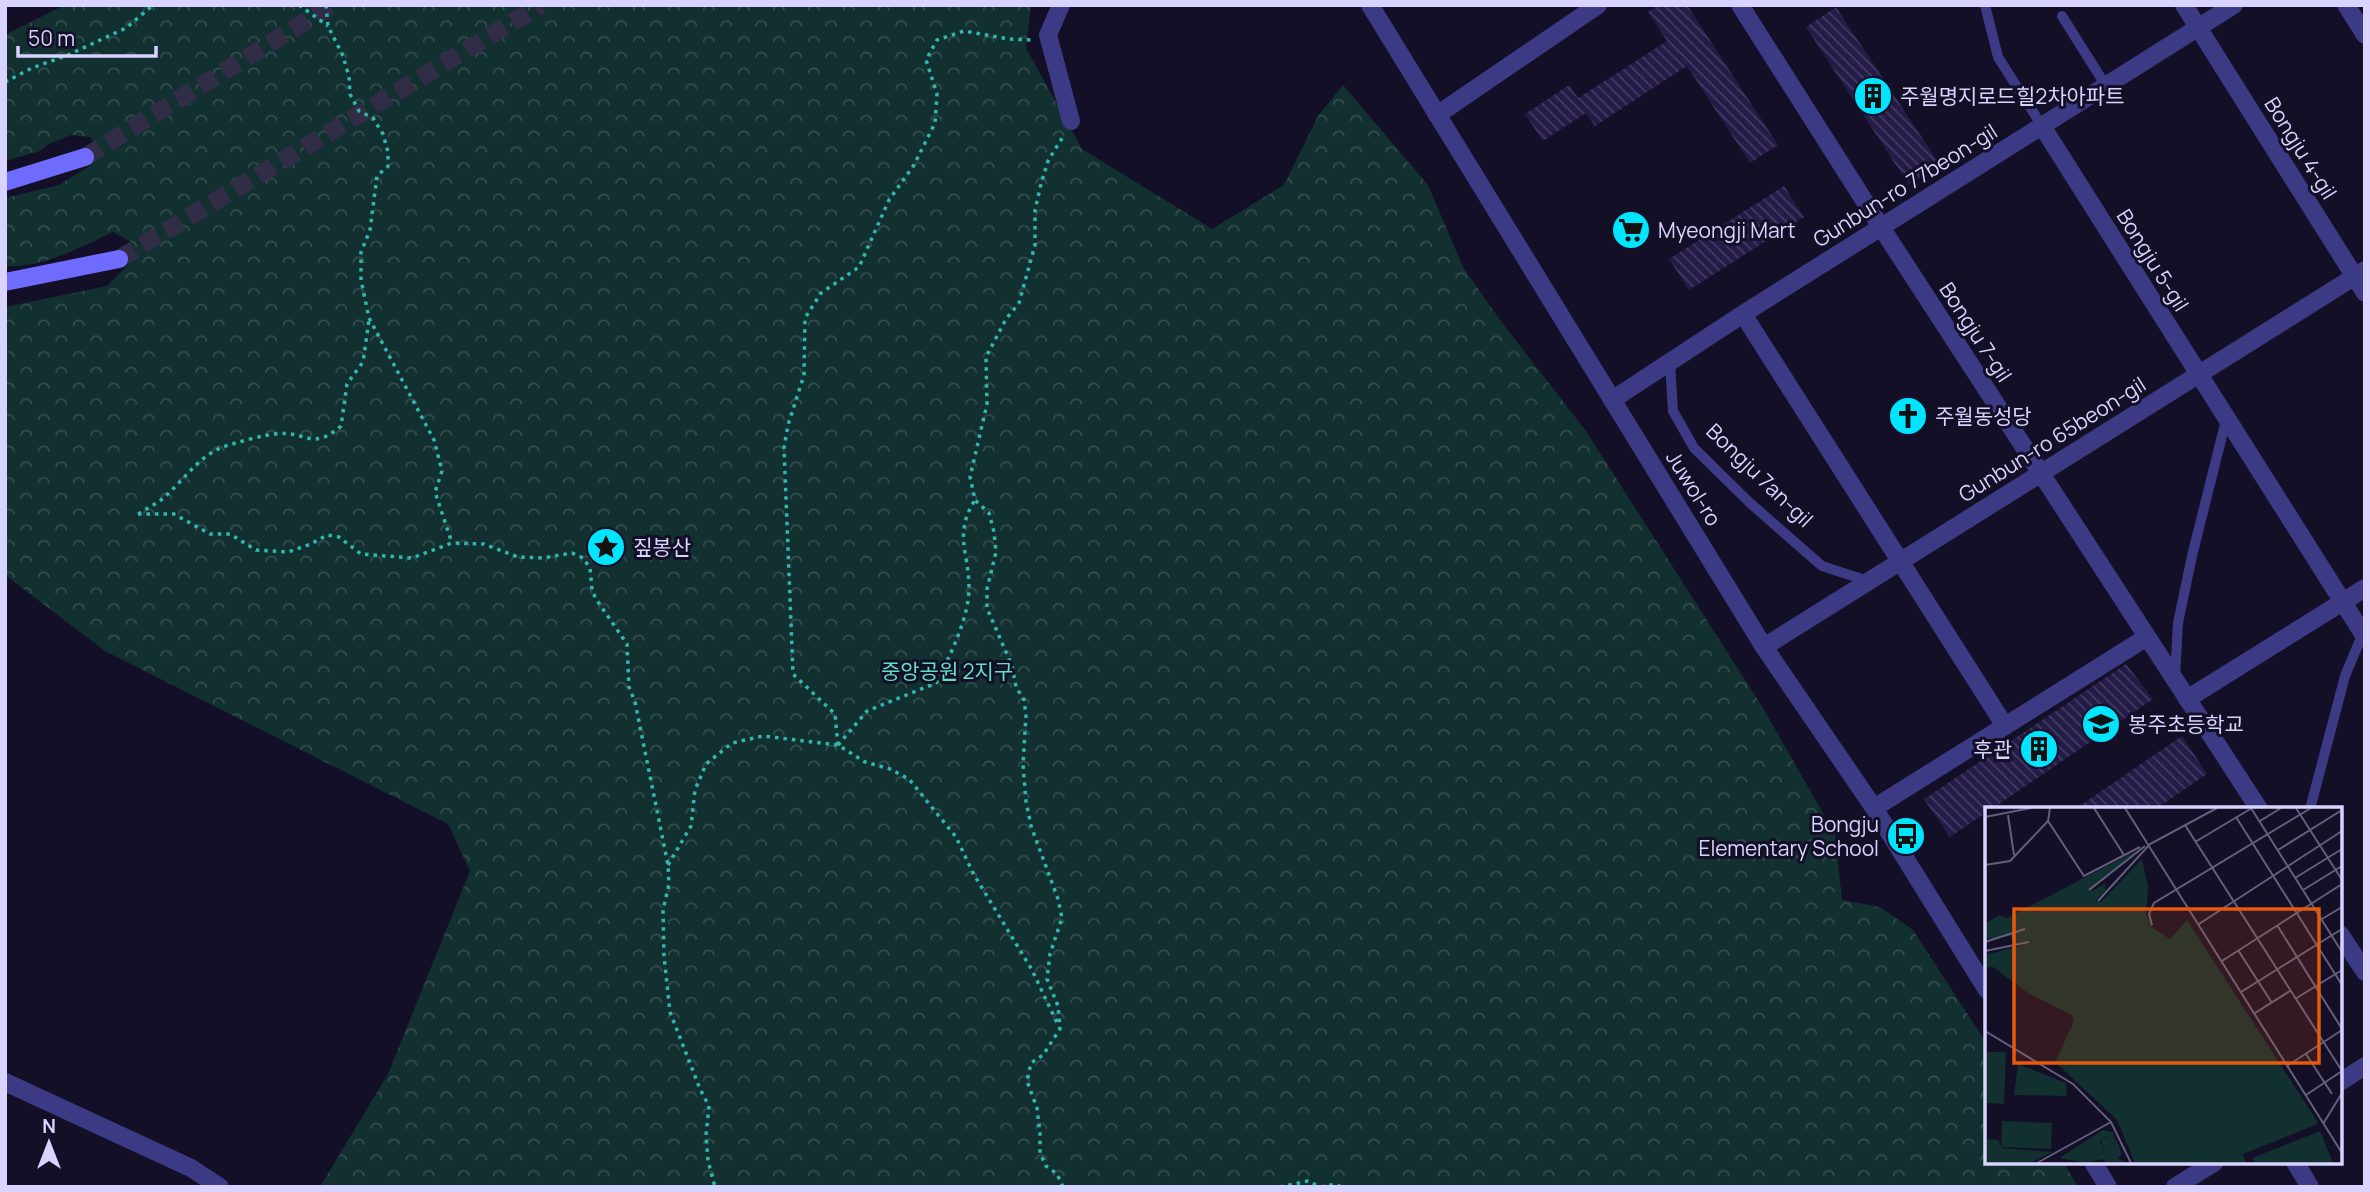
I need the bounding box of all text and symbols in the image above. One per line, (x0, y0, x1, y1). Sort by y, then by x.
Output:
scale bar (18, 14, 156, 58)
text: 50 m (28, 24, 75, 52)
building icon: 주월명지로드힐2차아파트 (1852, 75, 1894, 117)
place label: 주월명지로드힐2차아파트 (1900, 82, 2125, 110)
street label: Bongju 4-gil (2259, 92, 2343, 204)
street label: Gunbun-ro 77beon-gil (1808, 117, 2002, 253)
street label: Bongju 5-gil (2111, 204, 2195, 316)
supermarket icon: Myeongji Mart (1610, 209, 1652, 251)
place label: Myeongji Mart (1658, 216, 1796, 244)
street label: Bongju 7-gil (1933, 277, 2019, 387)
street label: Gunbun-ro 65beon-gil (1953, 370, 2151, 508)
church icon: 주월동성당 (1887, 395, 1929, 437)
place label: 주월동성당 (1935, 402, 2032, 430)
street label: Bongju 7an-gil (1701, 417, 1819, 533)
street label: Juwol-ro (1660, 445, 1728, 531)
place icon: 짚봉산 (585, 526, 627, 568)
place label: 짚봉산 (633, 533, 691, 561)
park label: 중앙공원 2지구 (881, 657, 1013, 685)
school or university icon: 봉주초등학교 (2080, 703, 2122, 745)
place label: 봉주초등학교 (2128, 710, 2244, 738)
building icon: 후관 (2018, 728, 2060, 770)
place label: 후관 (1973, 735, 2012, 763)
inset map (1985, 807, 2342, 1164)
place label: Bongju Elementary School (1698, 810, 1879, 862)
bus stop icon: Bongju Elementary School (1885, 815, 1927, 857)
north arrow (14, 1108, 84, 1178)
text: N (42, 1113, 56, 1139)

